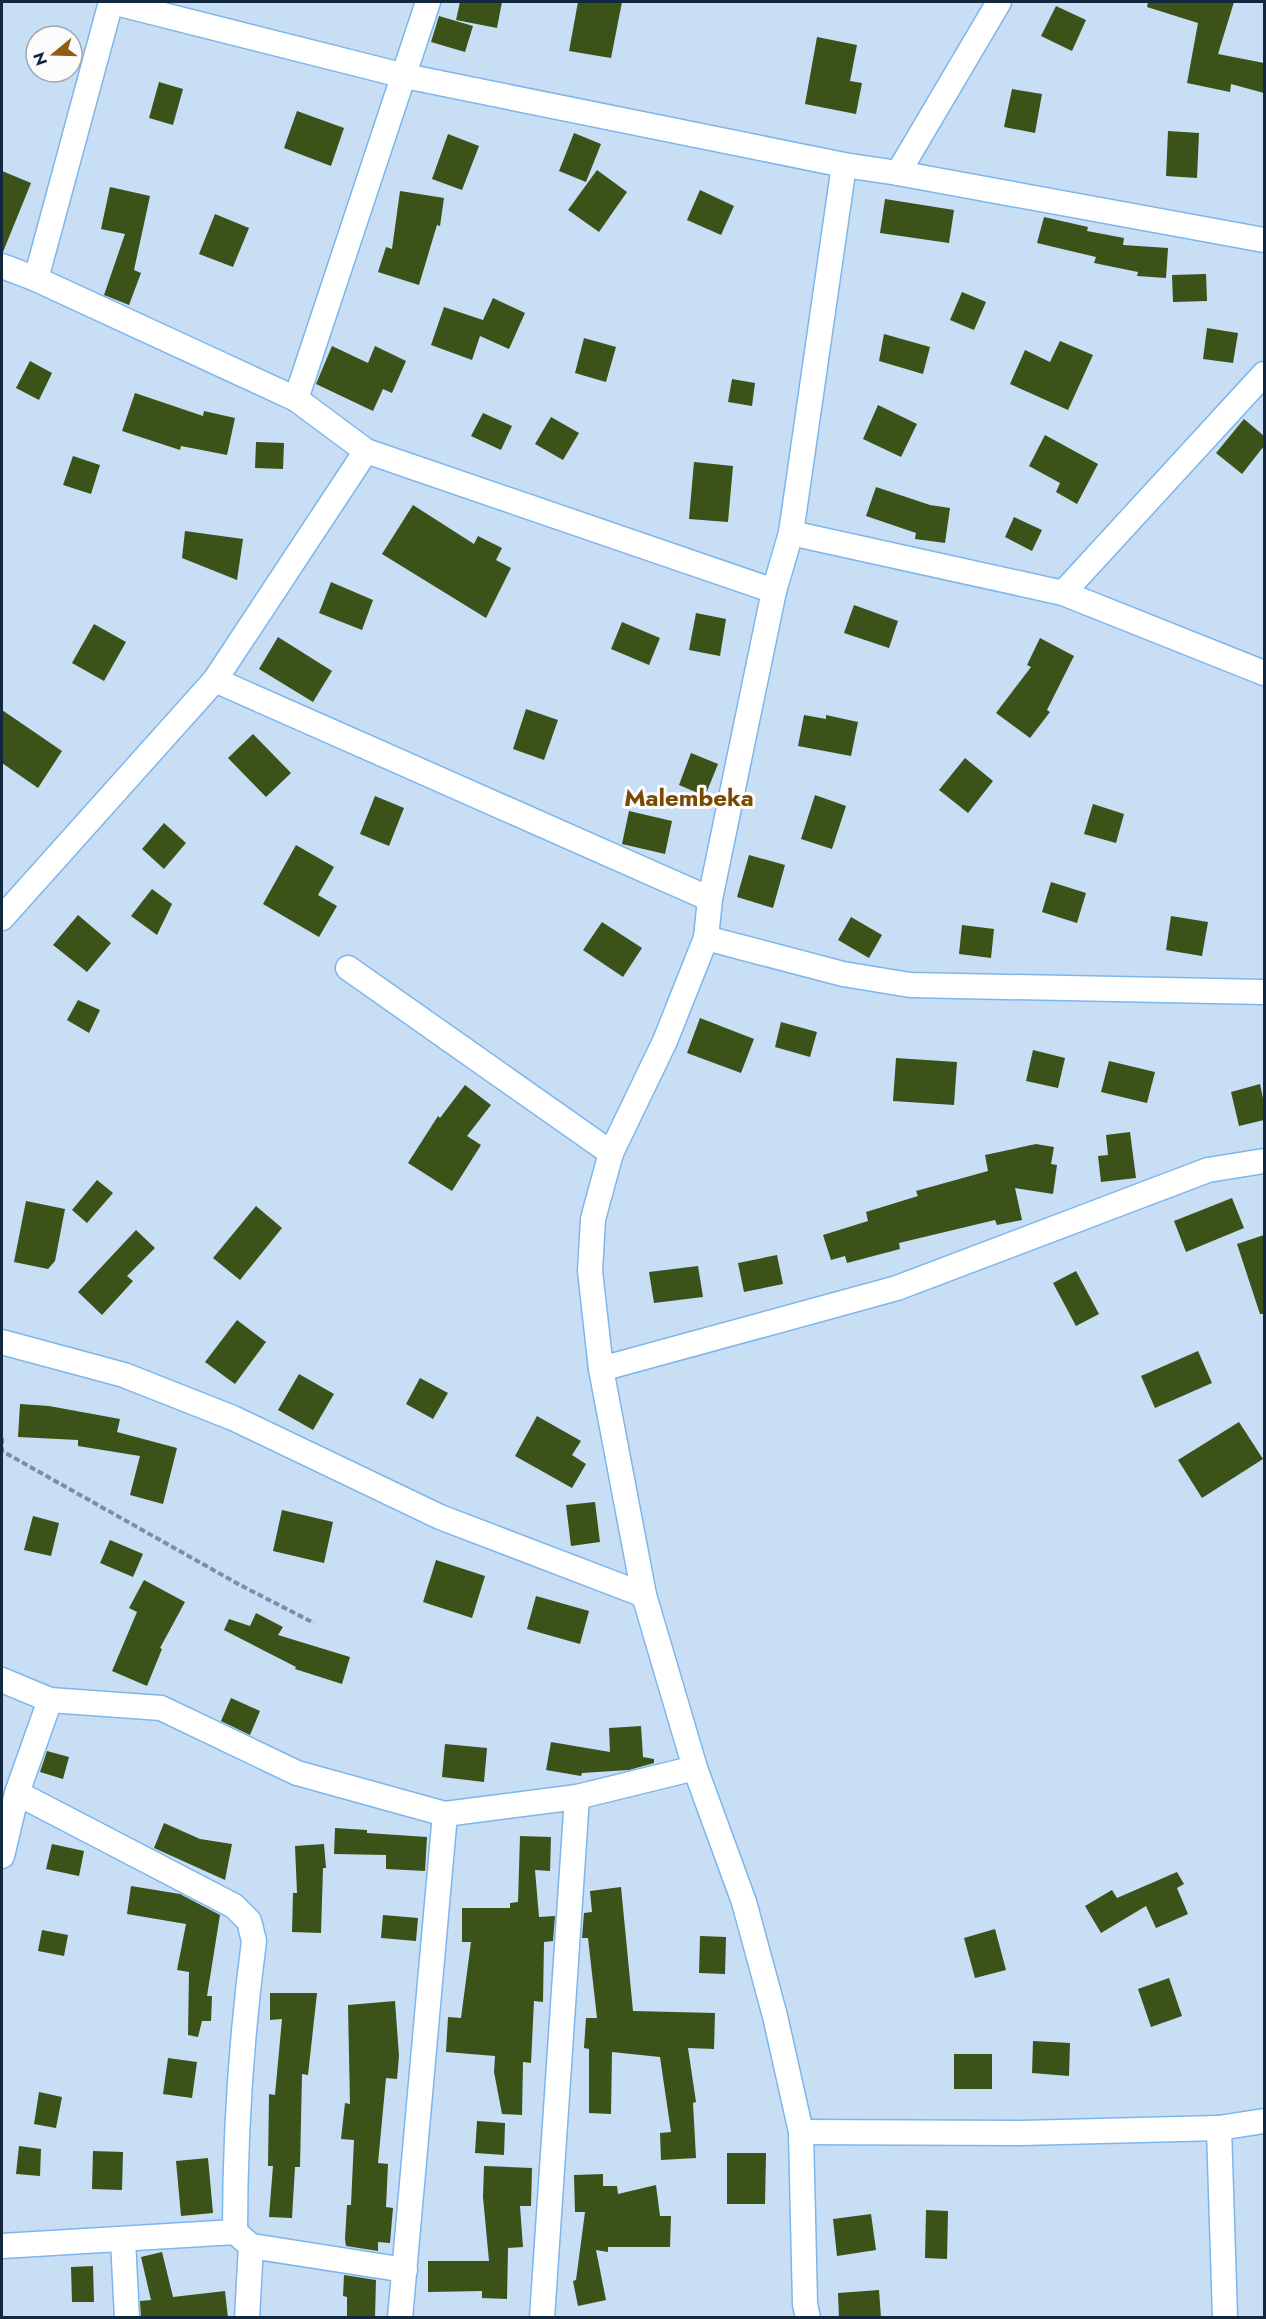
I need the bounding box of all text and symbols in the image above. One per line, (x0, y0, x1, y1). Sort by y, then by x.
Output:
north arrow (24, 24, 84, 84)
text: N (27, 49, 53, 68)
district label: Malembeka (624, 780, 754, 815)

